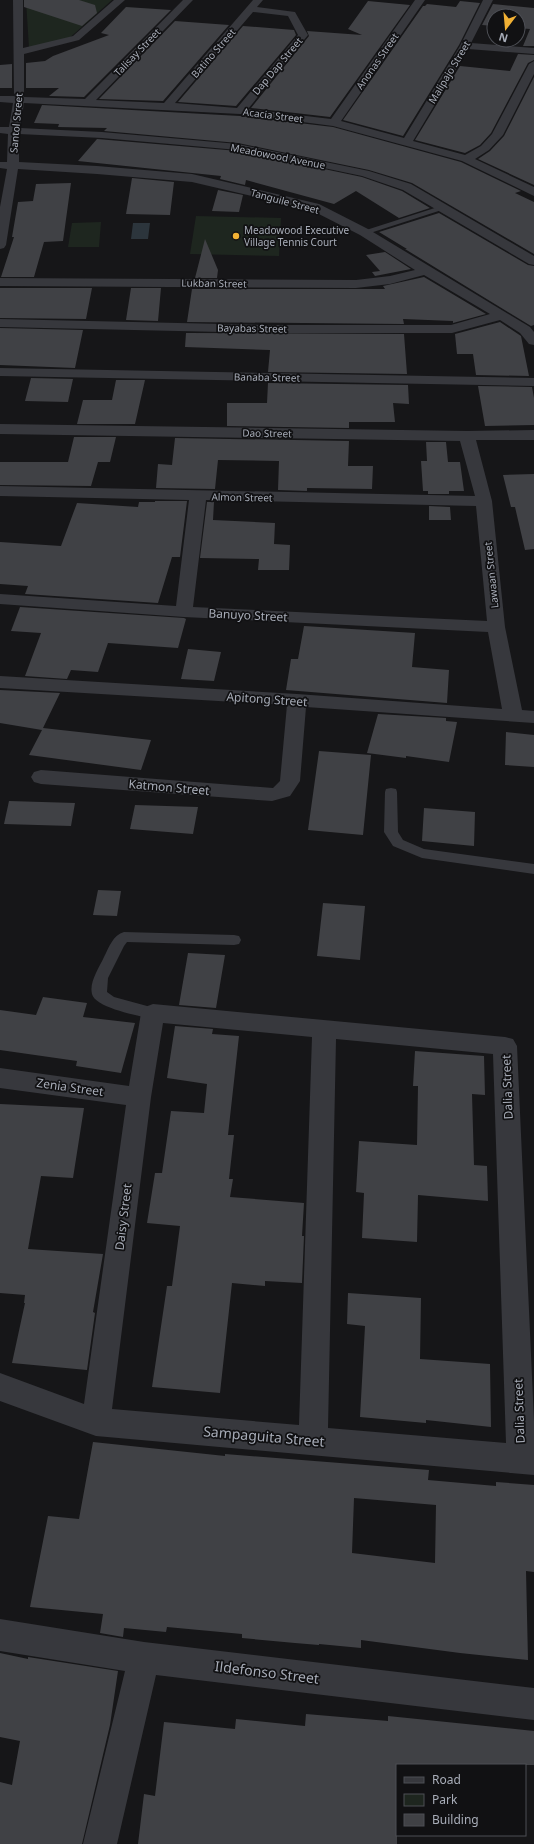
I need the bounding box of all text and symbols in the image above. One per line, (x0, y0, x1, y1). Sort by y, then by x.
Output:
north arrow (486, 8, 526, 48)
street label: Talisay Street (111, 25, 164, 79)
street label: Batino Street (188, 25, 239, 81)
street label: Anonas Street (352, 30, 402, 92)
text: N (497, 30, 509, 47)
street label: Dap Dap Street (249, 34, 306, 98)
street label: Malipajo Street (425, 38, 473, 106)
street label: Santol Street (6, 92, 26, 154)
street label: Acacia Street (242, 104, 304, 126)
street label: Meadowood Avenue (229, 140, 327, 172)
street label: Tanguile Street (249, 185, 321, 217)
place label: Meadowood Executive Village Tennis Court (244, 223, 350, 249)
marker: Meadowood Executive Village Tennis Court (231, 231, 241, 241)
street label: Lukban Street (181, 275, 247, 291)
street label: Bayabas Street (217, 320, 287, 336)
street label: Banaba Street (234, 369, 301, 385)
street label: Dao Street (242, 426, 292, 440)
street label: Almon Street (211, 489, 273, 505)
street label: Lawaan Street (481, 541, 501, 609)
street label: Banuyo Street (208, 604, 289, 626)
street label: Apitong Street (226, 688, 309, 710)
street label: Katmon Street (128, 775, 211, 799)
street label: Dalia Street (497, 1054, 517, 1120)
street label: Zenia Street (35, 1074, 105, 1100)
street label: Daisy Street (110, 1182, 136, 1251)
street label: Dalia Street (509, 1378, 529, 1444)
street label: Sampaguita Street (203, 1421, 325, 1451)
street label: Ildefonso Street (214, 1656, 320, 1688)
legend (396, 1764, 526, 1836)
text: Road (432, 1771, 461, 1788)
text: Park (432, 1791, 458, 1808)
text: Building (432, 1811, 479, 1828)

